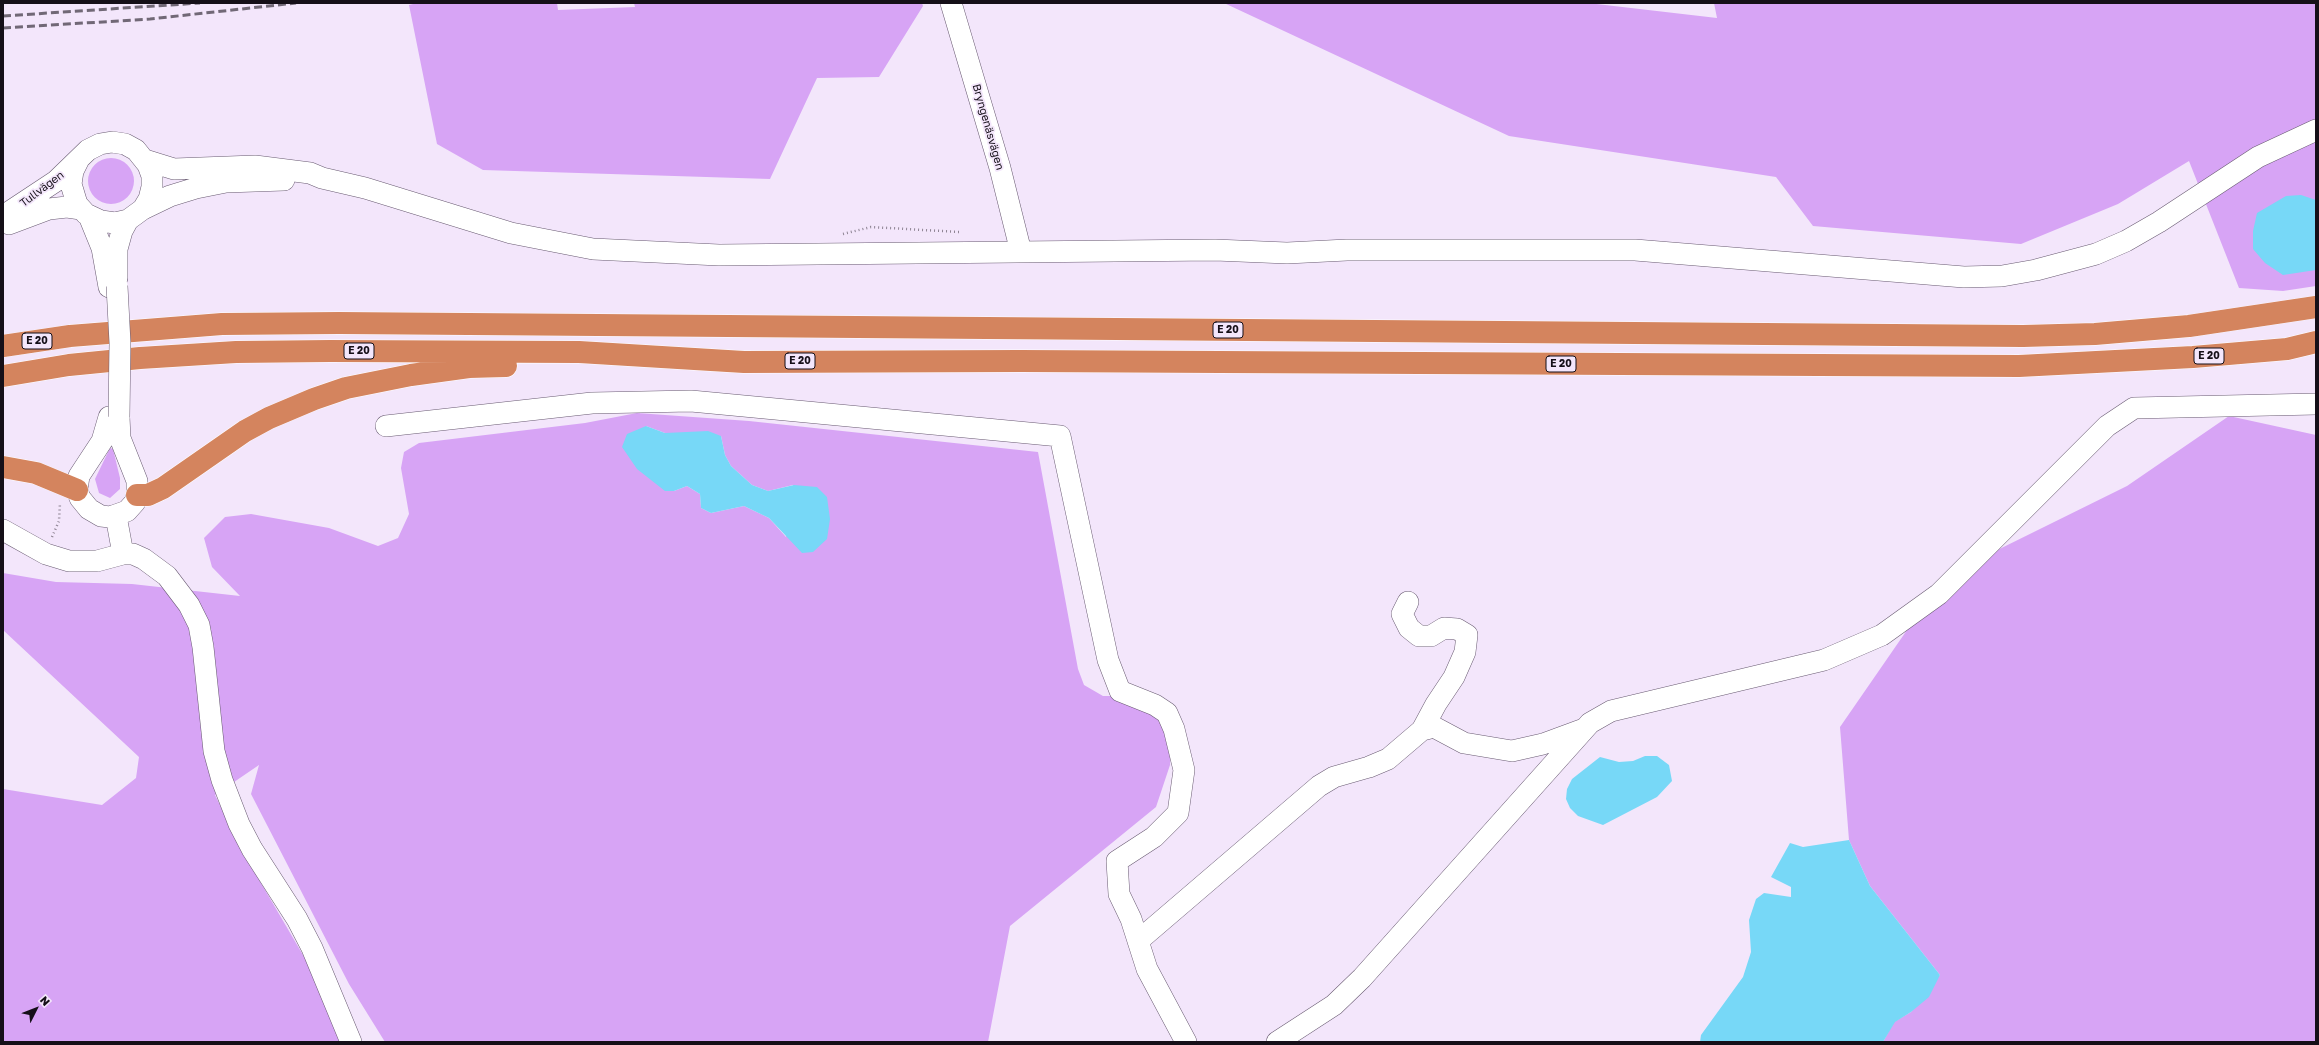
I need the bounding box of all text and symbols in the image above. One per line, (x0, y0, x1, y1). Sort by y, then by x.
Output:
street label: Bryngenäsvägen (969, 82, 1007, 172)
street label: Tullvägen (18, 168, 66, 210)
road number: E 20 (1213, 322, 1243, 338)
road number: E 20 (22, 333, 52, 349)
road number: E 20 (344, 343, 374, 359)
road number: E 20 (2194, 348, 2224, 364)
road number: E 20 (785, 353, 815, 369)
road number: E 20 (1546, 356, 1576, 372)
north arrow (16, 989, 56, 1029)
text: N (38, 993, 53, 1008)

